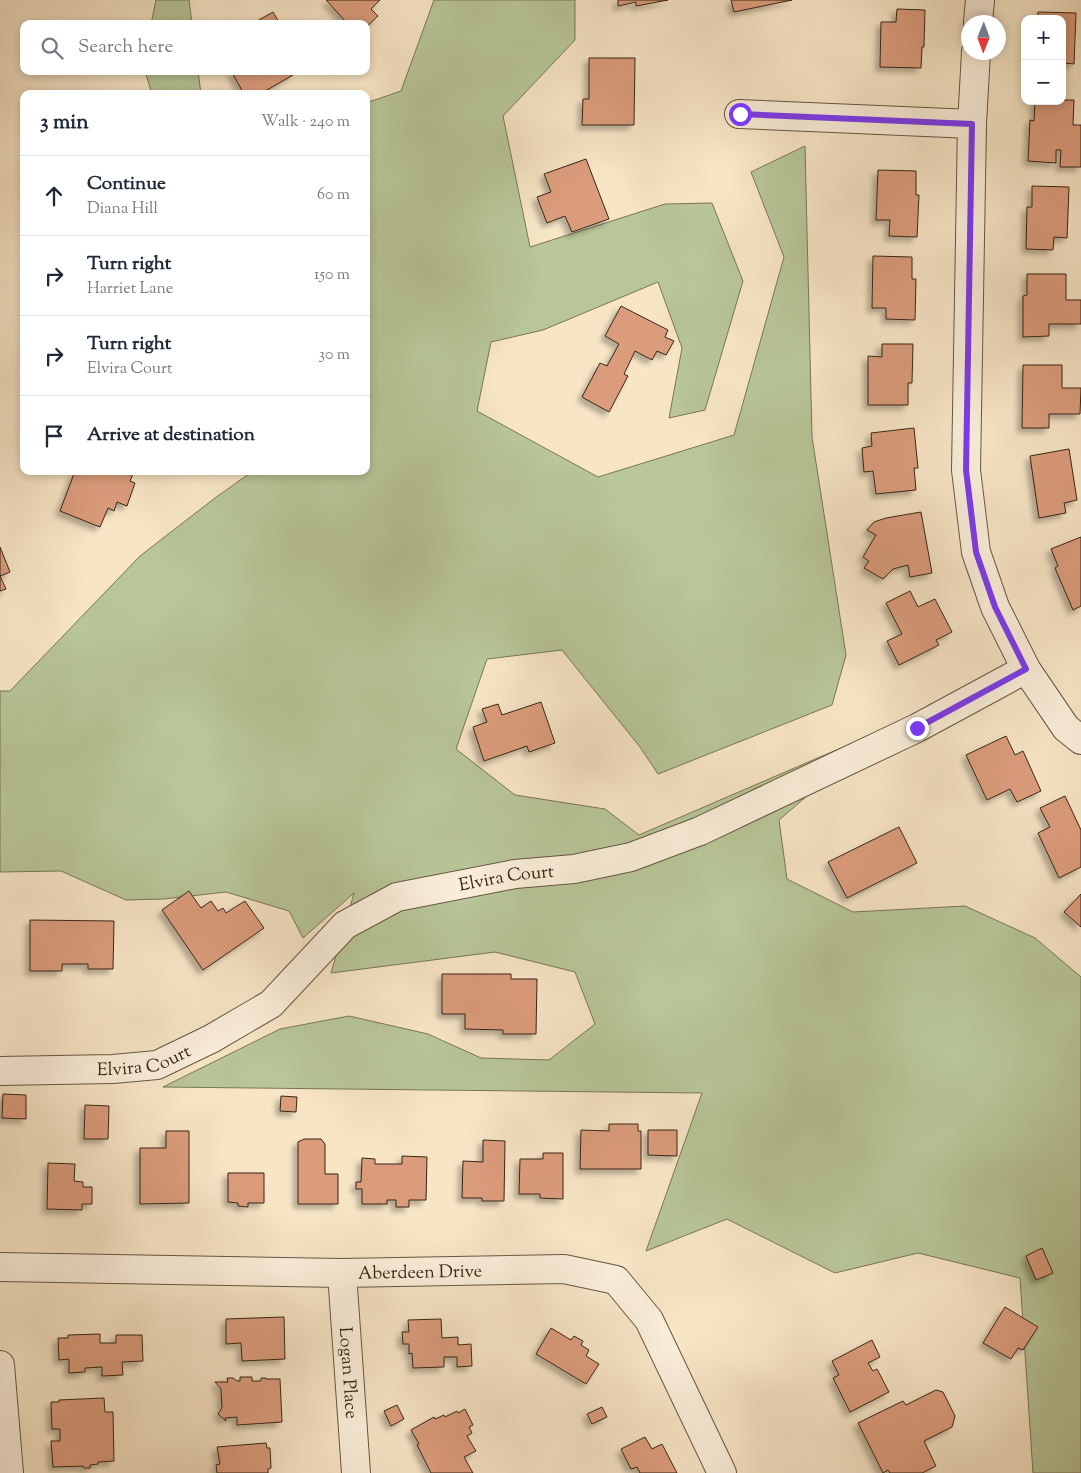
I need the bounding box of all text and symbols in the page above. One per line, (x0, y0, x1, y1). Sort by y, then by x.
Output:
north arrow (961, 15, 1006, 60)
map controls (1021, 15, 1066, 105)
button: + (1021, 15, 1066, 60)
search box (20, 20, 370, 75)
icon: search (38, 34, 66, 62)
text: Search here (78, 34, 173, 61)
button: − (1021, 60, 1066, 105)
route start (729, 103, 752, 126)
text: 3 min (40, 108, 89, 138)
text: Walk · 240 m (261, 111, 350, 134)
text: Continue (87, 171, 166, 198)
icon: ahead (40, 182, 68, 210)
text: 60 m (317, 184, 350, 207)
text: Diana Hill (87, 198, 158, 221)
text: Turn right (87, 251, 171, 278)
icon: right (40, 262, 68, 290)
text: 150 m (314, 264, 350, 287)
text: Harriet Lane (87, 278, 173, 301)
text: Turn right (87, 331, 171, 358)
icon: right (40, 342, 68, 370)
text: 30 m (319, 344, 350, 367)
text: Elvira Court (87, 358, 172, 381)
icon: arrive (40, 422, 68, 450)
text: Arrive at destination (87, 422, 255, 449)
route end (906, 717, 929, 740)
street label: Elvira Court (457, 860, 555, 900)
street label: Elvira Court (97, 1040, 196, 1084)
street label: Aberdeen Drive (358, 1259, 482, 1288)
street label: Logan Place (331, 1326, 363, 1420)

